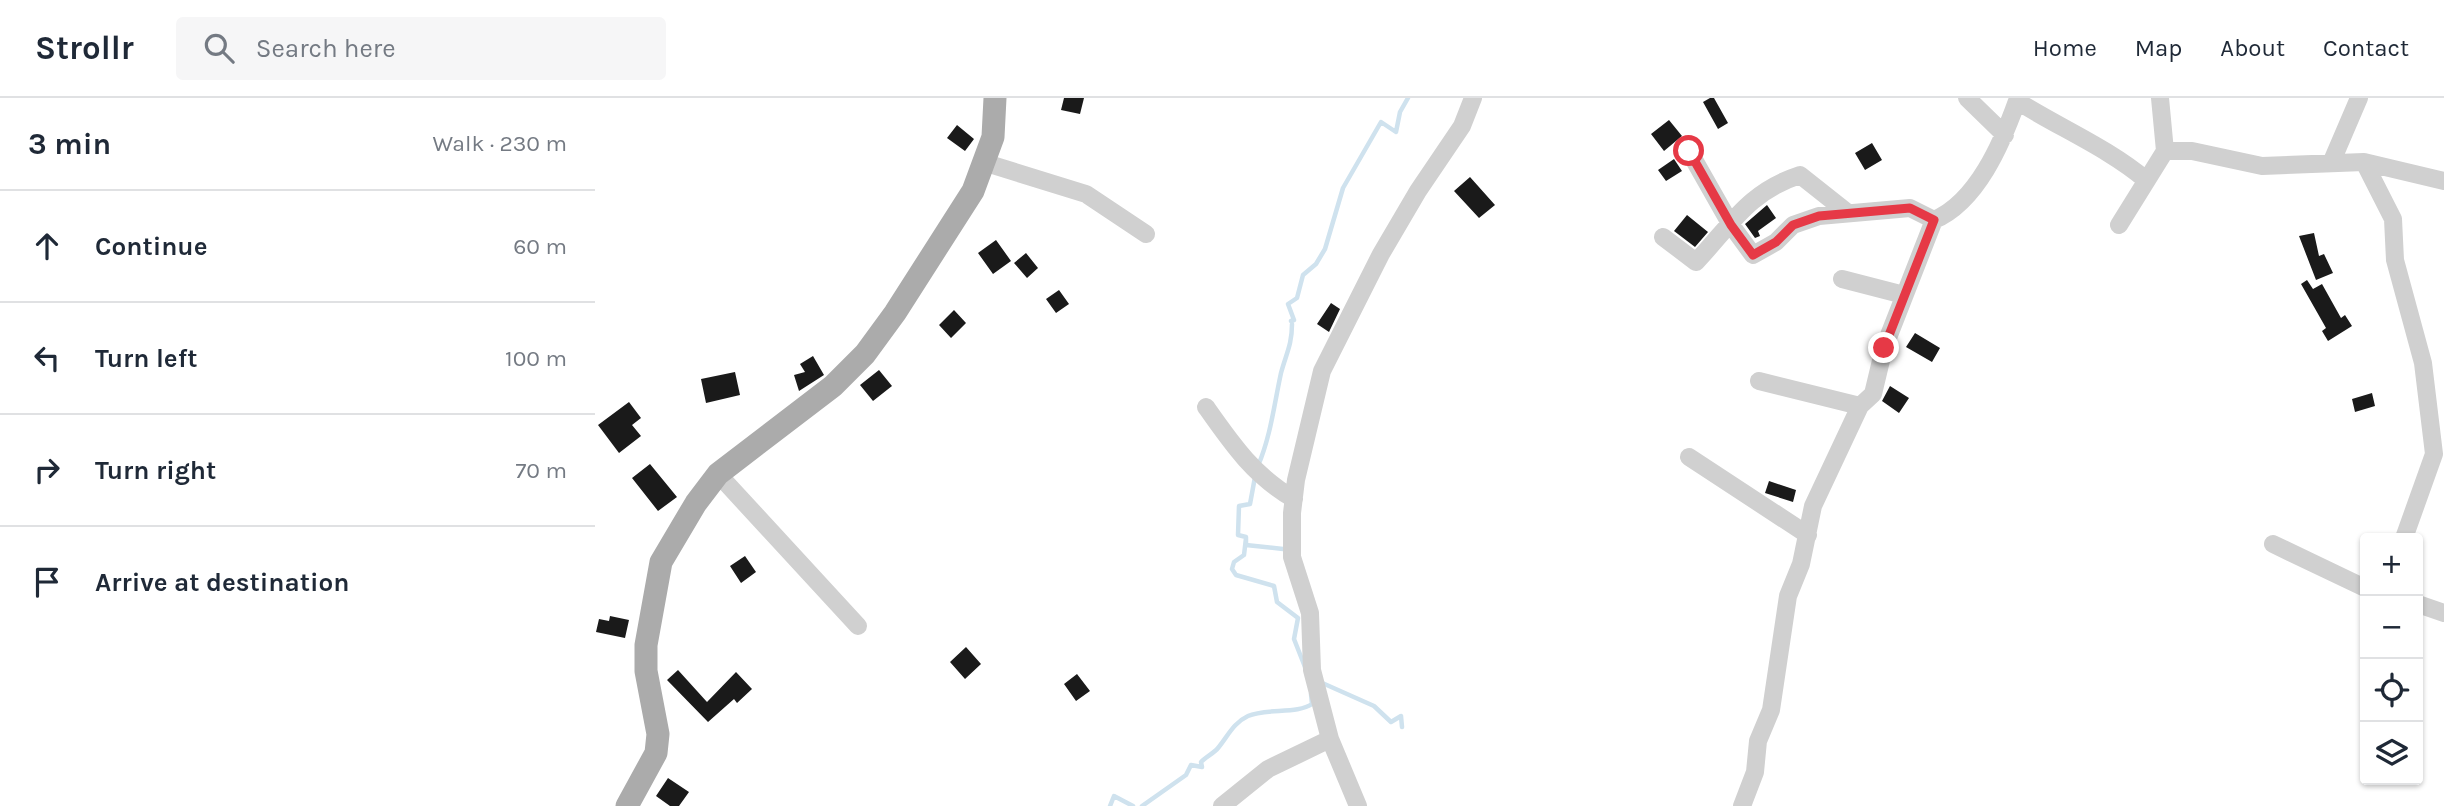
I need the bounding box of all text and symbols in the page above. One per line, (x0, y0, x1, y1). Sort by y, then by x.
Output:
search box (176, 17, 666, 80)
text: Strollr (35, 29, 134, 67)
icon: search (200, 29, 238, 67)
text: Search here (256, 33, 396, 64)
text: Home (2033, 34, 2097, 62)
text: Map (2135, 34, 2182, 62)
text: About (2220, 34, 2285, 62)
text: Contact (2323, 34, 2409, 62)
text: 3 min (28, 126, 111, 162)
text: Walk · 230 m (433, 130, 567, 157)
route start (1673, 135, 1704, 166)
icon: ahead (28, 227, 66, 265)
text: Continue (95, 231, 207, 262)
text: 60 m (513, 233, 567, 260)
route end (1868, 332, 1899, 363)
icon: left (28, 339, 66, 377)
text: Turn left (95, 343, 197, 374)
text: 100 m (505, 345, 567, 372)
icon: right (28, 451, 66, 489)
text: Turn right (95, 455, 216, 486)
text: 70 m (516, 457, 567, 484)
map controls (2360, 533, 2423, 785)
button: + (2360, 533, 2423, 596)
icon: arrive (28, 563, 66, 601)
text: Arrive at destination (95, 567, 349, 598)
button: − (2360, 596, 2423, 659)
button: locate (2360, 659, 2423, 722)
button: layers (2360, 722, 2423, 785)

